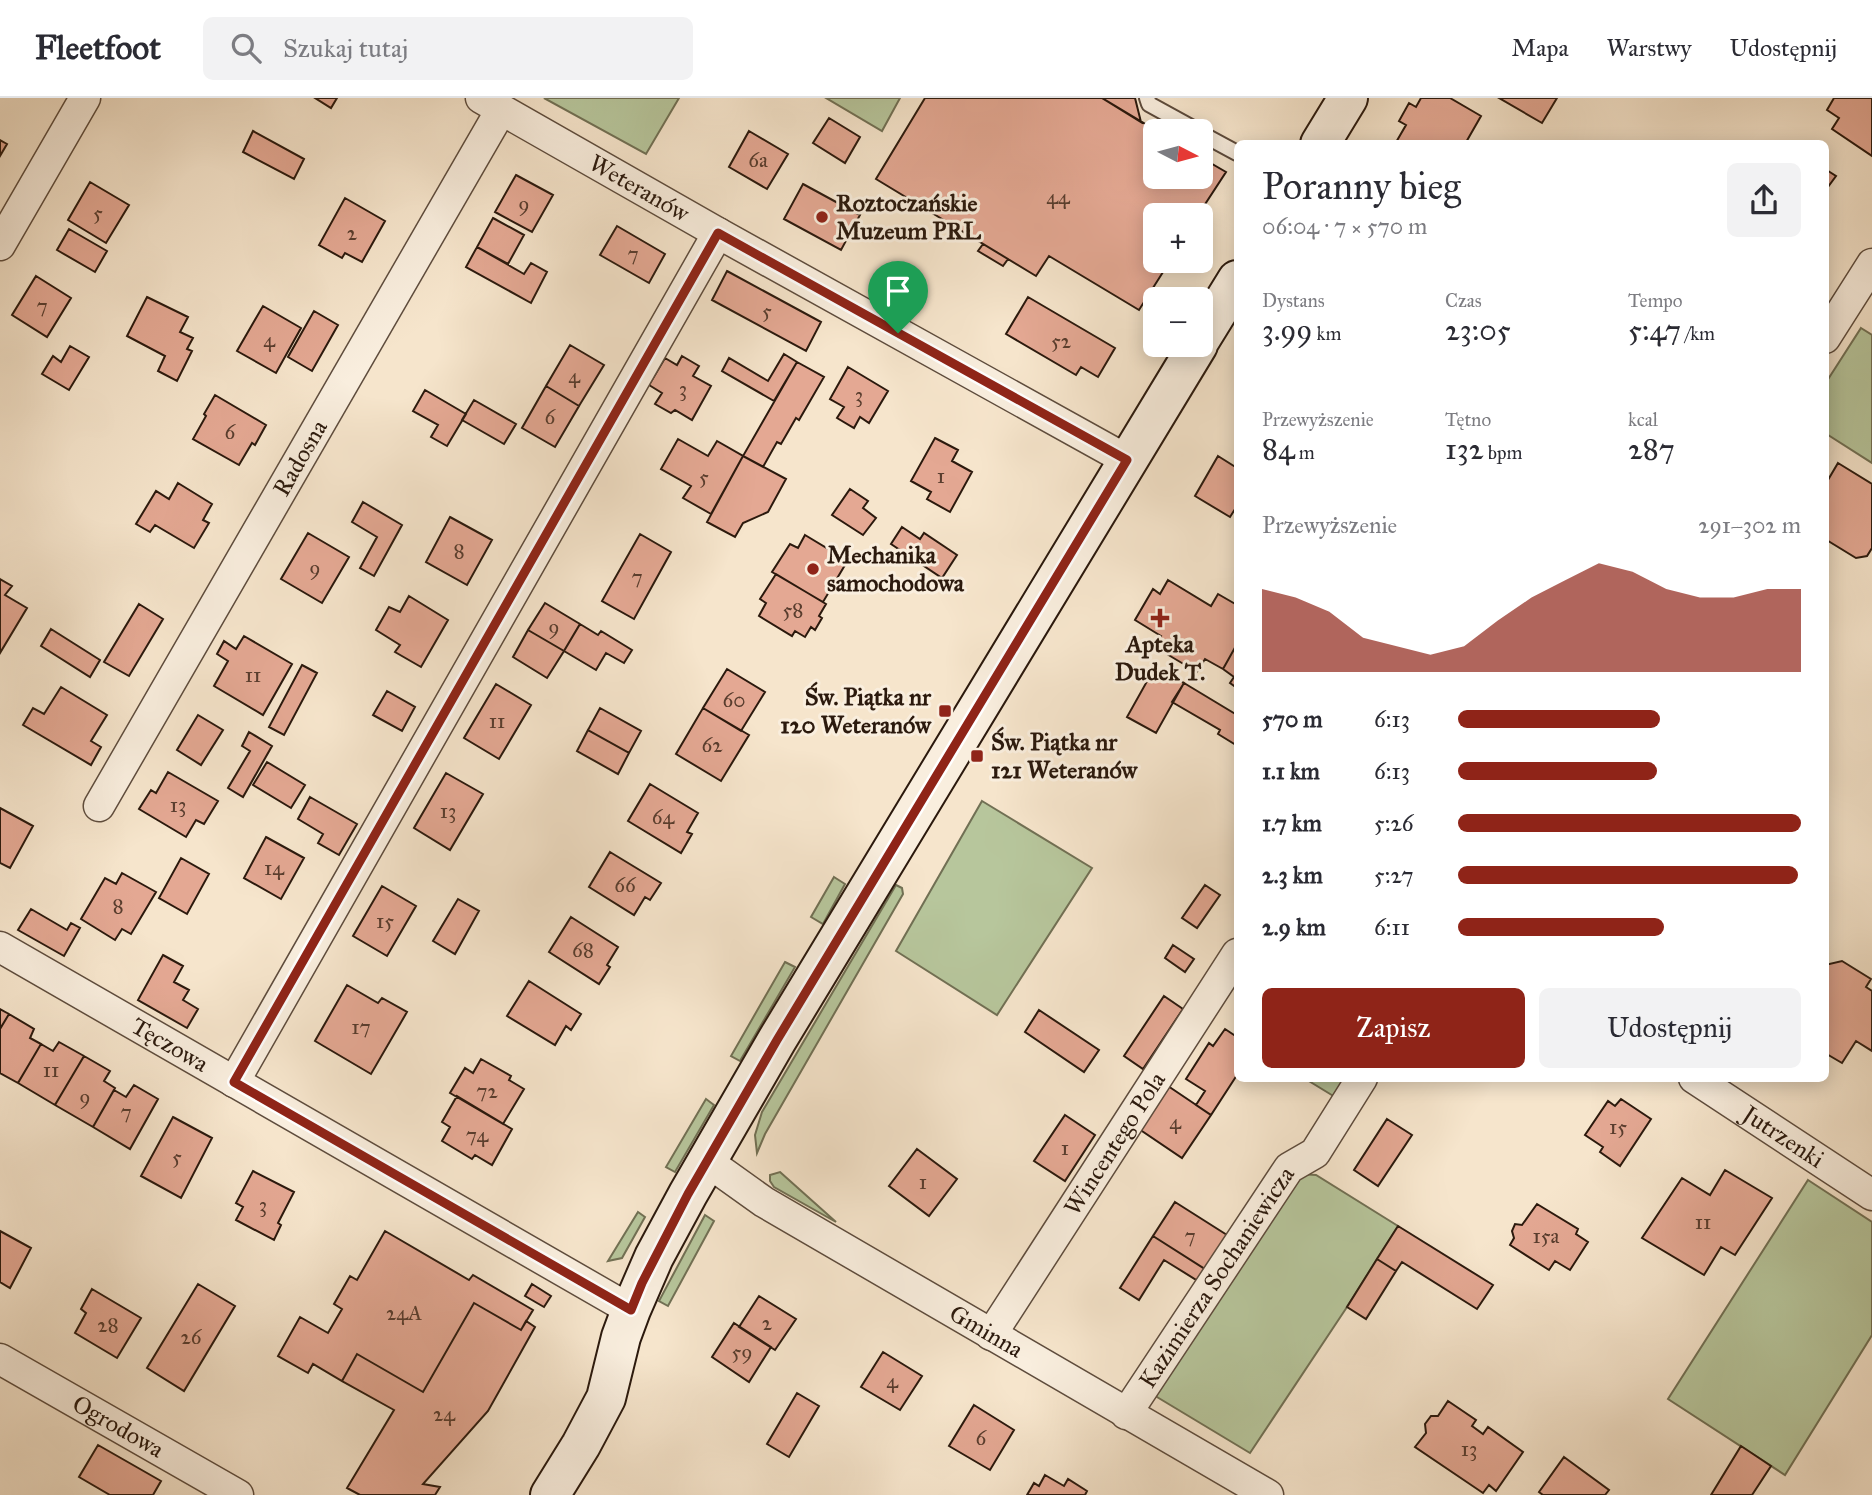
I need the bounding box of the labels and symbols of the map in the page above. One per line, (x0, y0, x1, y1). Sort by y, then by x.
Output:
north arrow (1143, 119, 1213, 189)
house number: 6a (748, 147, 768, 173)
street label: Weteranów (584, 148, 696, 229)
house number: 44 (1046, 184, 1071, 210)
place label: Roztoczańskie Muzeum PRL (836, 188, 981, 246)
house number: 9 (518, 191, 530, 217)
house number: 5 (93, 200, 103, 226)
marker: Roztoczańskie Muzeum PRL (814, 209, 830, 225)
house number: 2 (347, 220, 358, 246)
house number: 7 (627, 241, 639, 267)
pin (868, 261, 928, 333)
house number: 7 (36, 293, 48, 319)
house number: 5 (762, 298, 772, 324)
house number: 4 (263, 327, 276, 353)
house number: 52 (1051, 328, 1072, 354)
house number: 4 (568, 363, 581, 389)
house number: 3 (679, 376, 687, 402)
house number: 3 (855, 382, 863, 408)
house number: 6 (545, 404, 557, 430)
street label: Radosna (266, 414, 334, 501)
house number: 6 (225, 419, 237, 445)
house number: 1 (937, 463, 945, 489)
house number: 5 (699, 464, 709, 490)
house number: 8 (453, 538, 465, 564)
place label: Mechanika samochodowa (827, 540, 965, 598)
house number: 9 (309, 555, 321, 581)
marker: Mechanika samochodowa (805, 561, 821, 577)
house number: 7 (631, 564, 643, 590)
house number: 58 (783, 597, 803, 623)
marker: Apteka Dudek T. (1152, 610, 1168, 626)
house number: 9 (548, 614, 560, 640)
place label: Apteka Dudek T. (1115, 629, 1205, 687)
house number: 11 (245, 662, 261, 688)
place label: Św. Piątka nr 120 Weteranów (780, 681, 932, 740)
house number: 60 (723, 687, 746, 713)
marker: Św. Piątka nr 120 Weteranów (937, 703, 953, 719)
house number: 11 (489, 708, 505, 734)
place label: Św. Piątka nr 121 Weteranów (991, 726, 1139, 785)
house number: 62 (701, 732, 723, 758)
marker: Św. Piątka nr 121 Weteranów (969, 748, 985, 764)
house number: 13 (170, 792, 186, 818)
house number: 13 (440, 798, 456, 824)
house number: 64 (652, 804, 676, 830)
house number: 14 (264, 855, 285, 881)
house number: 66 (614, 872, 637, 898)
house number: 8 (112, 893, 124, 919)
house number: 15 (376, 908, 394, 934)
house number: 68 (572, 937, 594, 963)
street label: Tęczowa (126, 1011, 214, 1079)
house number: 17 (351, 1014, 371, 1040)
house number: 11 (43, 1057, 59, 1083)
street label: Wincentego Pola (1057, 1065, 1172, 1221)
house number: 72 (476, 1078, 498, 1104)
house number: 9 (79, 1084, 91, 1110)
street label: Jutrzenki (1735, 1098, 1830, 1175)
house number: 7 (120, 1099, 132, 1125)
house number: 4 (1169, 1109, 1182, 1135)
house number: 15 (1609, 1114, 1627, 1140)
house number: 74 (466, 1122, 490, 1148)
house number: 1 (1061, 1135, 1069, 1161)
house number: 5 (172, 1144, 182, 1170)
street label: Kazimierza Sochaniewicza (1132, 1160, 1301, 1394)
house number: 1 (919, 1169, 927, 1195)
house number: 3 (259, 1192, 267, 1218)
house number: 11 (1695, 1209, 1711, 1235)
house number: 7 (1184, 1223, 1196, 1249)
house number: 15a (1533, 1223, 1560, 1249)
street label: Gminna (944, 1298, 1029, 1365)
house number: 24A (386, 1300, 422, 1326)
house number: 2 (762, 1310, 773, 1336)
house number: 28 (97, 1312, 119, 1338)
house number: 26 (180, 1324, 203, 1350)
house number: 59 (731, 1339, 753, 1365)
house number: 4 (886, 1368, 899, 1394)
street label: Ogrodowa (67, 1388, 170, 1465)
house number: 24 (433, 1401, 456, 1427)
house number: 6 (976, 1425, 988, 1451)
house number: 13 (1461, 1436, 1477, 1462)

